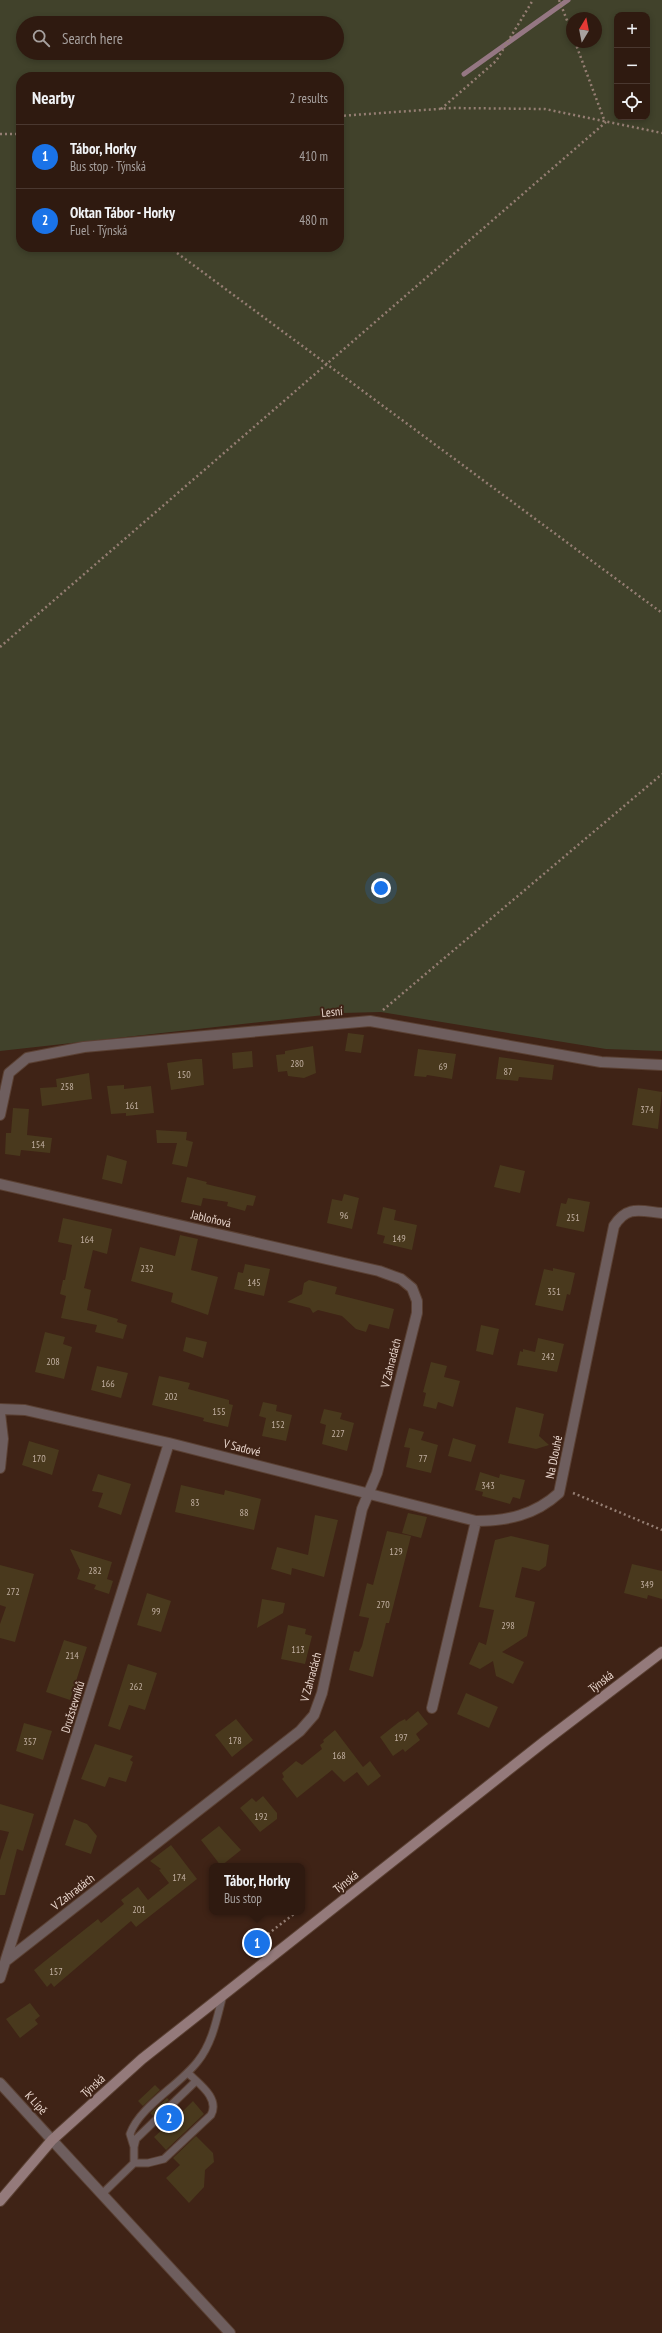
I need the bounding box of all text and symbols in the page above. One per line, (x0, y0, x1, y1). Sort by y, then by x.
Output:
north arrow (566, 12, 602, 48)
map controls (614, 12, 650, 120)
button: + (614, 12, 650, 48)
search box (16, 16, 344, 60)
icon: search (30, 27, 52, 49)
text: Search here (62, 29, 123, 48)
button: − (614, 48, 650, 84)
button: locate (614, 84, 650, 120)
text: Nearby (32, 87, 75, 109)
text: 2 results (289, 90, 328, 107)
text: Tábor, Horky (70, 139, 136, 158)
text: 1 (42, 148, 48, 165)
text: 410 m (299, 148, 328, 165)
text: Bus stop · Týnská (70, 158, 146, 175)
text: Oktan Tábor - Horky (70, 203, 175, 222)
text: 2 (42, 212, 48, 229)
text: 480 m (299, 212, 328, 229)
text: Fuel · Týnská (70, 222, 127, 239)
your location (371, 878, 391, 898)
street label: Lesní (321, 1003, 344, 1020)
house number: 280 (290, 1057, 304, 1070)
house number: 69 (439, 1060, 448, 1073)
house number: 87 (504, 1065, 513, 1078)
house number: 150 (177, 1068, 191, 1081)
house number: 258 (60, 1080, 74, 1093)
house number: 161 (125, 1099, 139, 1112)
house number: 374 (640, 1103, 654, 1116)
house number: 154 (31, 1138, 45, 1151)
street label: Jabloňová (189, 1206, 233, 1230)
house number: 96 (340, 1209, 349, 1222)
house number: 251 (566, 1211, 580, 1224)
house number: 149 (392, 1232, 406, 1245)
house number: 164 (80, 1233, 94, 1246)
house number: 232 (140, 1262, 154, 1275)
house number: 145 (247, 1276, 261, 1289)
house number: 351 (547, 1285, 561, 1298)
street label: V Zahradách (377, 1337, 404, 1390)
house number: 242 (541, 1350, 555, 1363)
house number: 208 (46, 1355, 60, 1368)
house number: 166 (101, 1377, 115, 1390)
house number: 202 (164, 1390, 178, 1403)
house number: 155 (212, 1405, 226, 1418)
house number: 152 (271, 1418, 285, 1431)
house number: 227 (331, 1427, 345, 1440)
street label: Na Dlouhé (542, 1434, 565, 1480)
street label: V Sadové (221, 1435, 262, 1459)
house number: 170 (32, 1452, 46, 1465)
house number: 77 (419, 1452, 428, 1465)
house number: 343 (481, 1479, 495, 1492)
house number: 83 (191, 1496, 200, 1509)
house number: 88 (240, 1506, 249, 1519)
house number: 129 (389, 1545, 403, 1558)
house number: 282 (88, 1564, 102, 1577)
house number: 349 (640, 1578, 654, 1591)
house number: 272 (6, 1585, 20, 1598)
house number: 270 (376, 1598, 390, 1611)
house number: 99 (152, 1605, 161, 1618)
house number: 298 (501, 1619, 515, 1632)
house number: 113 (291, 1643, 305, 1656)
house number: 214 (65, 1649, 79, 1662)
street label: V Zahradách (296, 1651, 324, 1704)
street label: Týnská (585, 1667, 616, 1696)
street label: Družstevníků (58, 1679, 88, 1735)
house number: 262 (129, 1680, 143, 1693)
house number: 197 (394, 1731, 408, 1744)
house number: 178 (228, 1734, 242, 1747)
house number: 357 (23, 1735, 37, 1748)
house number: 168 (332, 1749, 346, 1762)
house number: 192 (254, 1810, 268, 1823)
popup (209, 1863, 305, 1915)
street label: Týnská (330, 1867, 361, 1896)
street label: V Zahradách (47, 1870, 97, 1914)
house number: 174 (172, 1871, 186, 1884)
text: Tábor, Horky (224, 1871, 290, 1890)
text: Bus stop (224, 1890, 262, 1907)
house number: 201 (132, 1903, 146, 1916)
pin: 1 (244, 1928, 270, 1958)
house number: 157 (49, 1965, 63, 1978)
street label: Týnská (77, 2071, 108, 2100)
street label: K Lípě (22, 2088, 51, 2117)
pin: 2 (156, 2103, 182, 2133)

